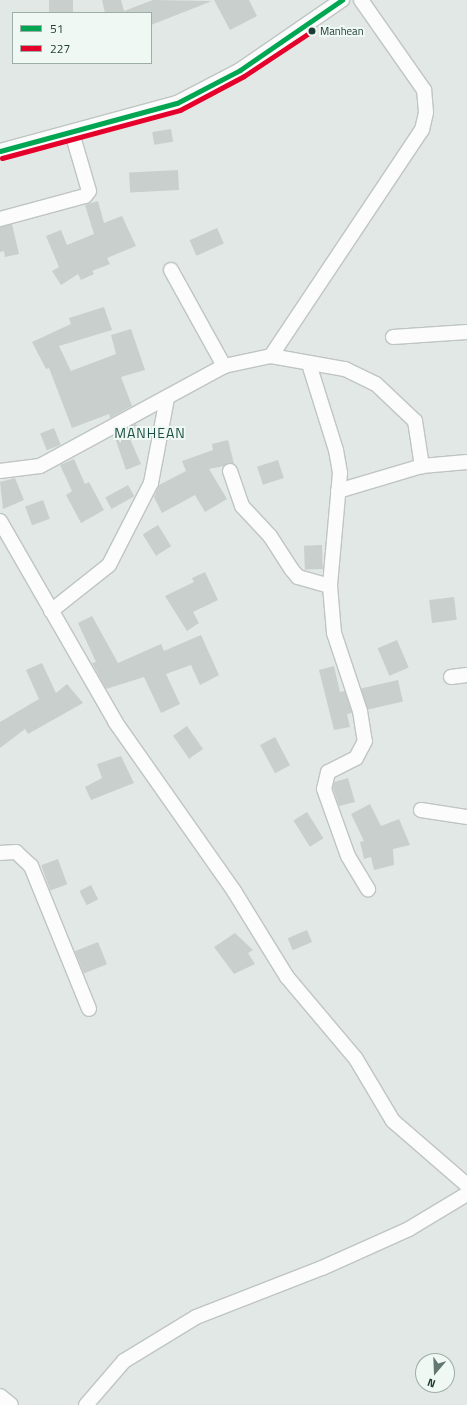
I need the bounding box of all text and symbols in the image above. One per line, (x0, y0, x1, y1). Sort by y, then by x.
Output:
legend (12, 12, 152, 64)
text: 51 (50, 19, 63, 38)
place label: Manhean (320, 24, 364, 38)
marker: Manhean (307, 26, 317, 36)
text: 227 (50, 39, 70, 58)
district label: MANHEAN (114, 425, 186, 441)
north arrow (415, 1353, 455, 1393)
text: N (425, 1375, 438, 1392)

